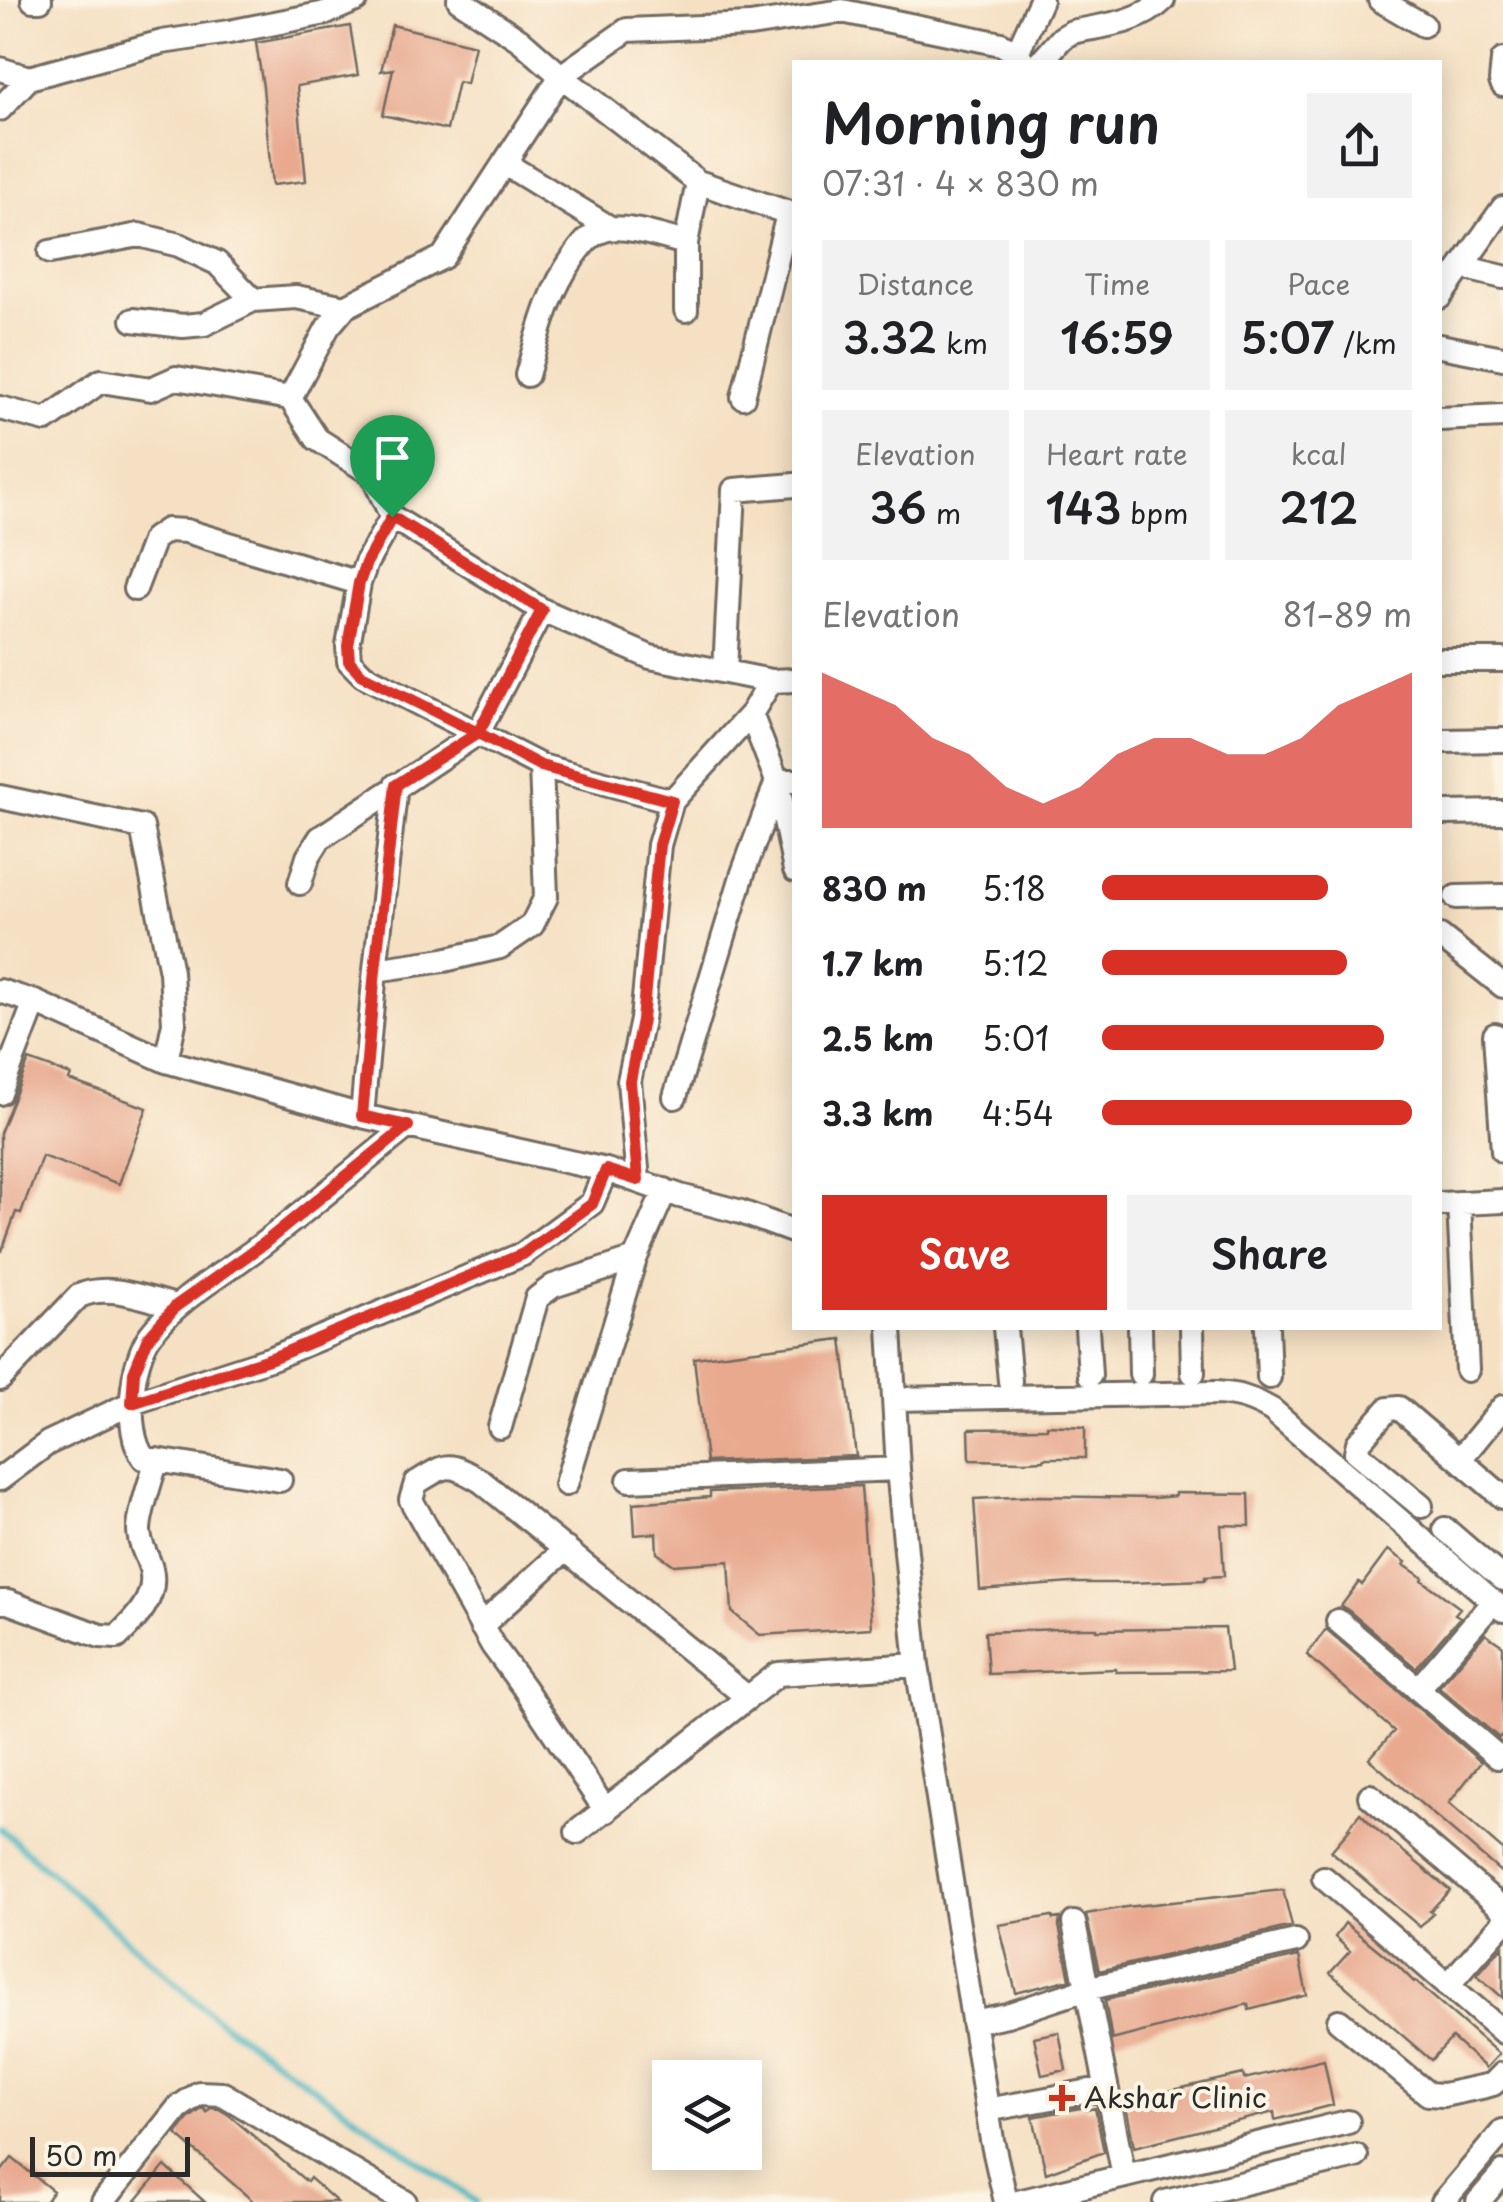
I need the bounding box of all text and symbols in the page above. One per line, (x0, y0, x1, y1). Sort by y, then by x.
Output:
text: Morning run (822, 80, 1160, 163)
button: share (1307, 93, 1412, 198)
text: 07:31 · 4 × 830 m (822, 159, 1099, 207)
text: Distance (857, 262, 974, 305)
text: Time (1084, 262, 1150, 305)
text: Pace (1287, 262, 1350, 305)
text: 3.32 (843, 305, 937, 368)
text: 16:59 (1060, 305, 1174, 368)
text: 5:07 (1240, 305, 1334, 368)
text: km (937, 321, 988, 364)
text: /km (1334, 321, 1397, 364)
pin (350, 415, 435, 518)
icon: arrive (365, 430, 420, 485)
text: Elevation (855, 432, 976, 475)
text: Heart rate (1046, 432, 1188, 475)
text: kcal (1291, 432, 1347, 475)
text: 36 (869, 475, 927, 538)
text: 143 (1045, 475, 1121, 538)
text: 212 (1279, 475, 1358, 538)
text: m (927, 491, 961, 534)
text: bpm (1121, 491, 1189, 534)
text: Elevation (822, 590, 960, 638)
text: 81–89 m (1283, 590, 1412, 638)
text: 830 m (822, 864, 927, 912)
text: 5:18 (982, 864, 1046, 912)
text: 1.7 km (822, 939, 924, 987)
text: 5:12 (982, 939, 1049, 987)
text: 2.5 km (822, 1014, 934, 1062)
text: 5:01 (982, 1014, 1049, 1062)
text: 3.3 km (822, 1089, 933, 1137)
text: 4:54 (982, 1089, 1054, 1137)
button: Save (822, 1195, 1107, 1310)
button: Share (1127, 1195, 1412, 1310)
map controls (652, 2060, 762, 2170)
button: layers (652, 2060, 762, 2170)
place label: Akshar Clinic (1084, 2075, 1267, 2118)
marker: Akshar Clinic (1049, 2085, 1075, 2111)
scale bar (30, 2132, 190, 2176)
text: 50 m (45, 2133, 118, 2176)

